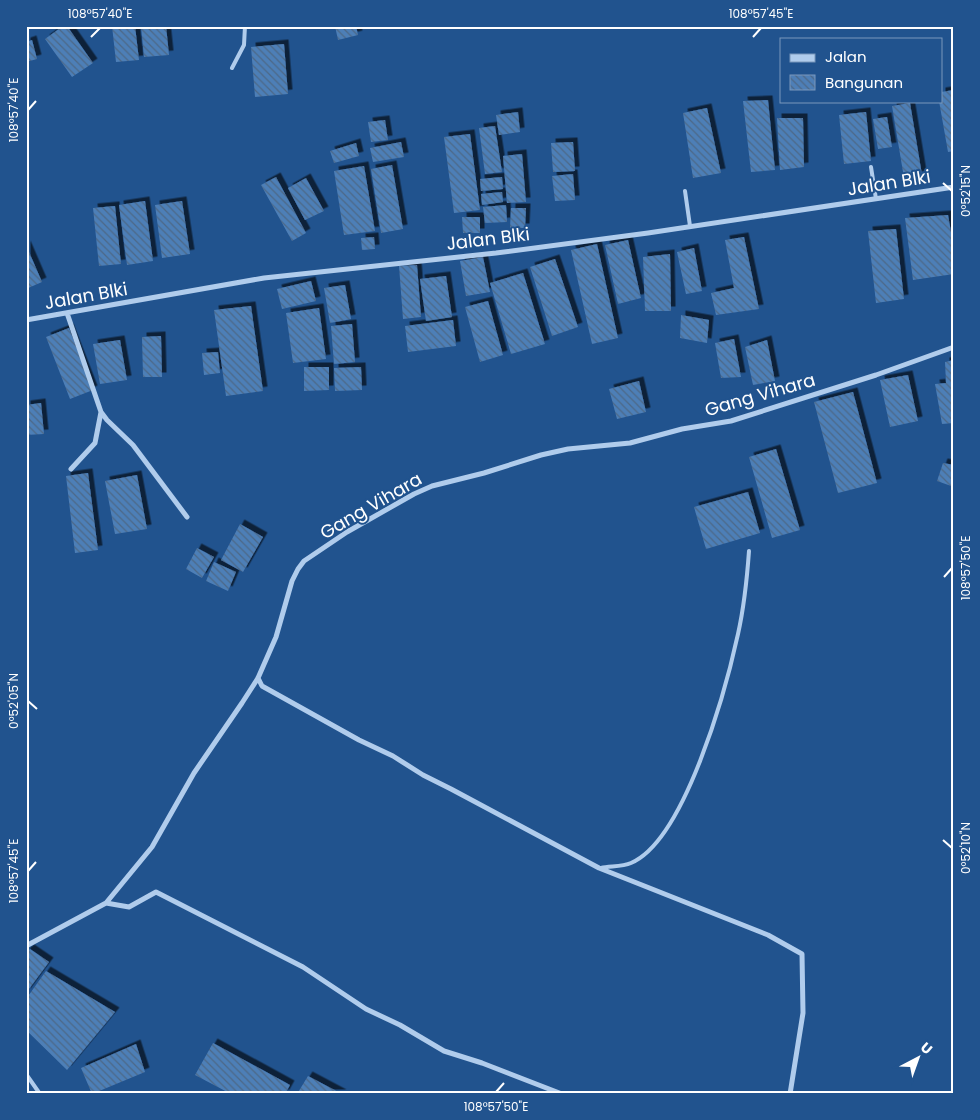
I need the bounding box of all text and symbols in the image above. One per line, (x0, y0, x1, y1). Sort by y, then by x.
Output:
text: 108°57'40"E (68, 5, 132, 22)
text: 108°57'45"E (729, 5, 793, 22)
legend (780, 38, 942, 102)
text: Jalan (825, 46, 867, 67)
text: Bangunan (825, 72, 903, 93)
text: 108°57'40"E (5, 78, 22, 142)
street label: Jalan Blki (846, 164, 932, 201)
text: 0°52'15"N (957, 165, 974, 217)
street label: Jalan Blki (445, 221, 531, 256)
street label: Jalan Blki (42, 276, 129, 315)
street label: Gang Vihara (702, 367, 818, 422)
street label: Gang Vihara (315, 466, 426, 545)
text: 108°57'50"E (957, 536, 974, 600)
text: 0°52'05"N (5, 673, 22, 729)
text: 0°52'10"N (957, 822, 974, 874)
text: 108°57'45"E (5, 839, 22, 903)
north arrow (892, 1032, 942, 1082)
text: U (916, 1037, 937, 1059)
text: 108°57'50"E (464, 1098, 528, 1115)

